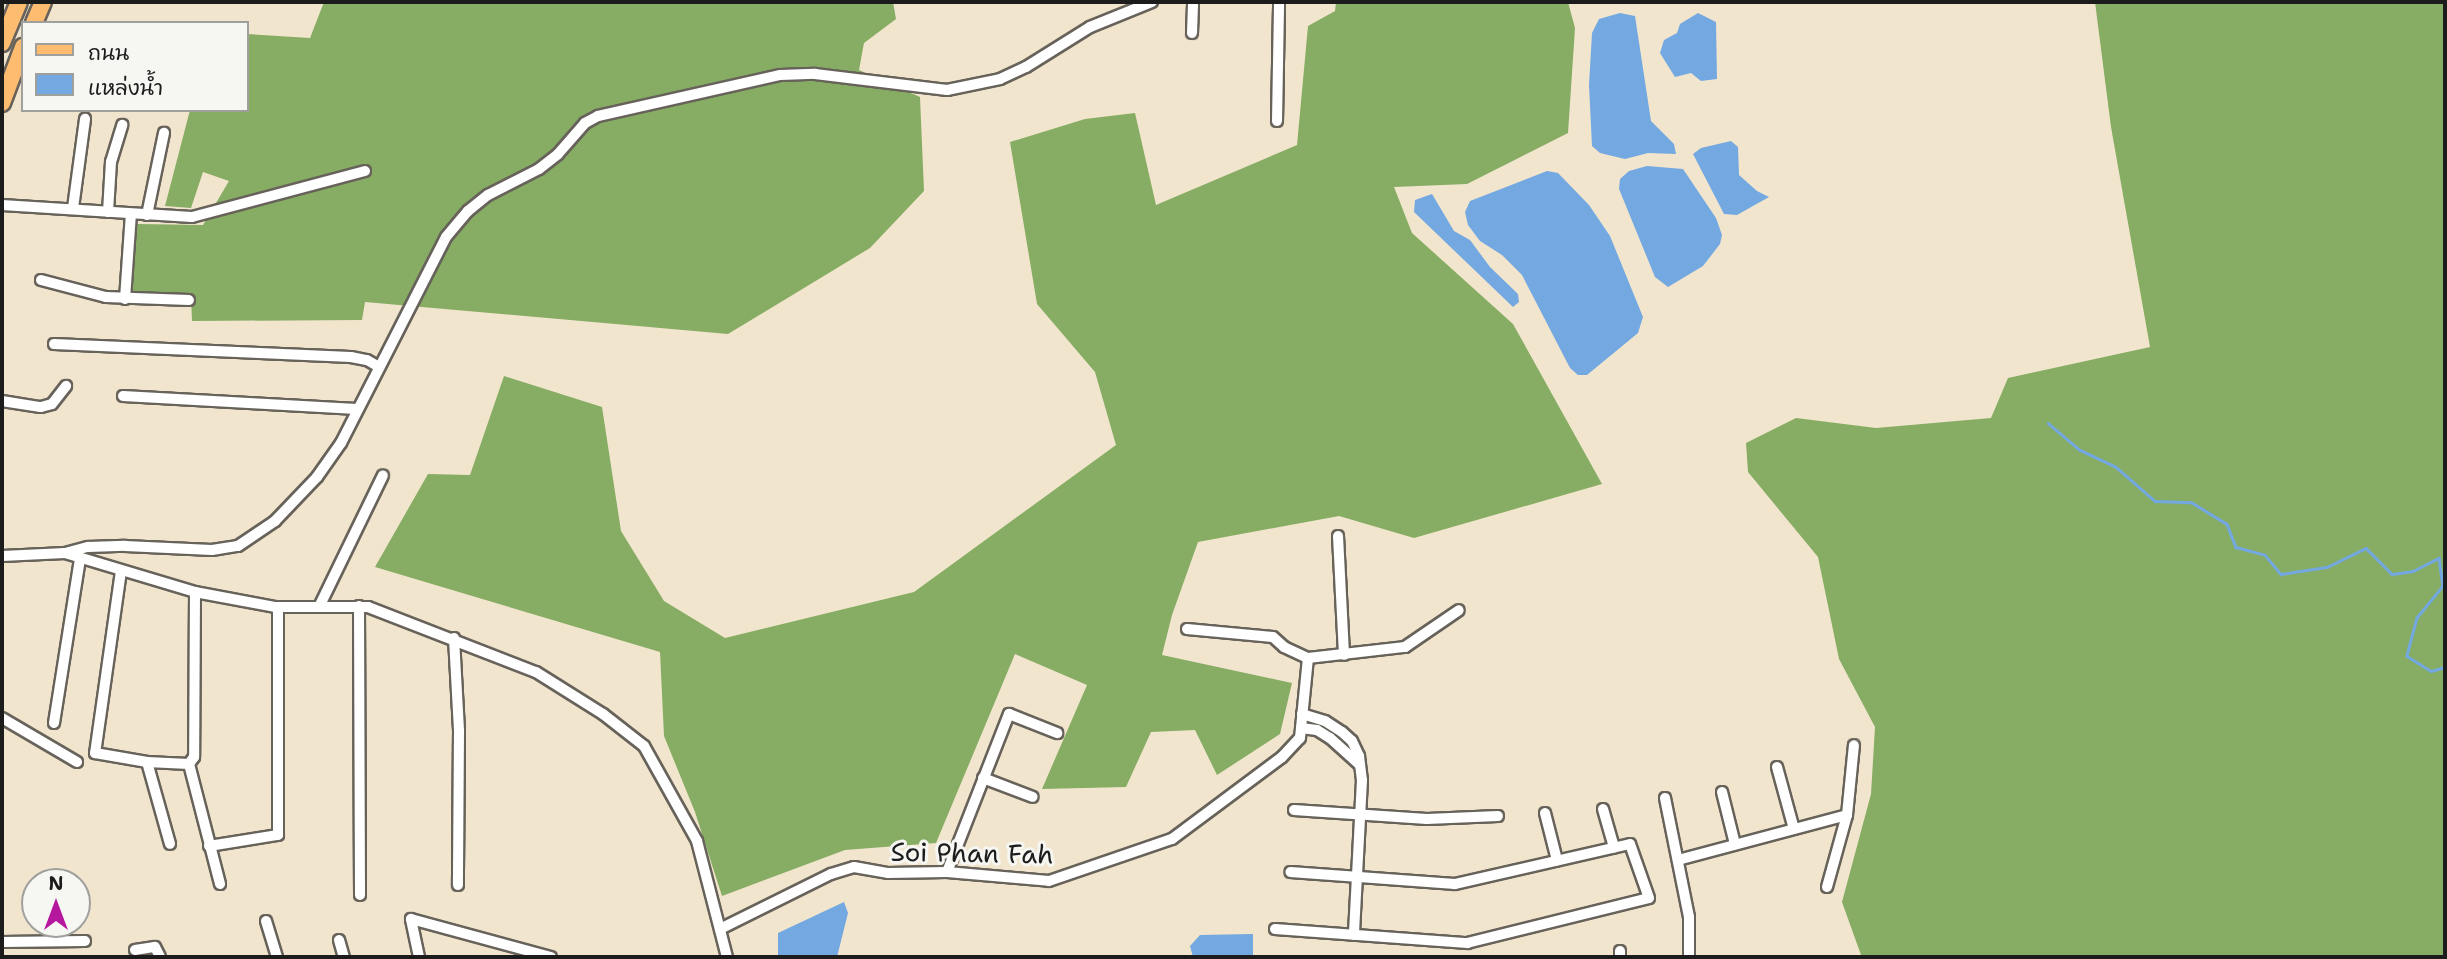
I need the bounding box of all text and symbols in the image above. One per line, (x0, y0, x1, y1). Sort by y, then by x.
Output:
legend (21, 21, 248, 112)
text: ถนน (88, 39, 129, 67)
text: แหล่งน้ำ (88, 74, 163, 102)
street label: Soi Phan Fah (890, 836, 1054, 870)
north arrow (21, 868, 91, 938)
text: N (48, 871, 64, 896)

